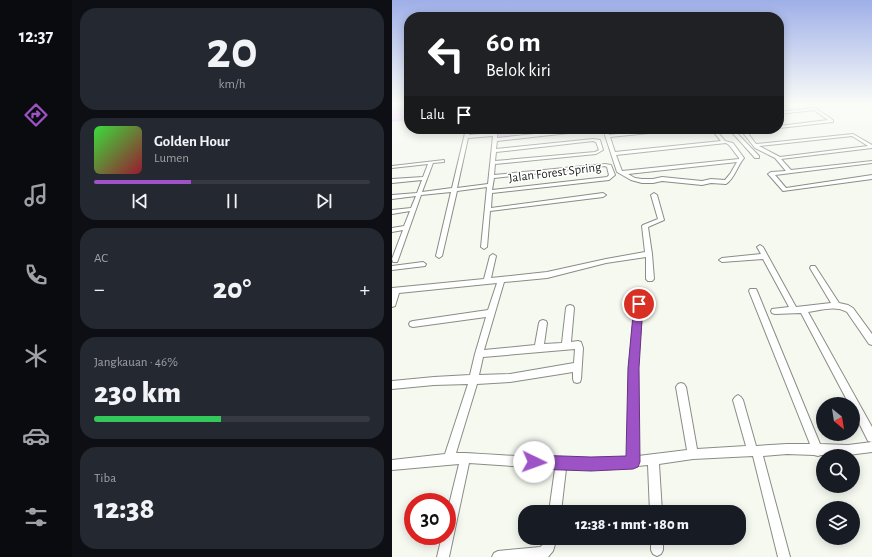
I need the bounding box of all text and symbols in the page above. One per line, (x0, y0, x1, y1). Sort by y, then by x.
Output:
text: 20 (206, 25, 258, 77)
text: 12:37 (19, 28, 53, 46)
icon: left (420, 28, 472, 80)
text: 60 m (486, 29, 541, 57)
text: Belok kiri (486, 62, 551, 80)
text: km/h (219, 78, 245, 91)
icon: directions (22, 101, 50, 129)
icon: arrive (453, 104, 475, 126)
text: Lalu (420, 107, 445, 122)
text: Golden Hour (154, 134, 230, 149)
text: Lumen (154, 152, 189, 165)
street label: Jalan Forest Spring (508, 161, 603, 185)
icon: music (22, 181, 50, 209)
icon: previous (129, 190, 151, 212)
icon: pause (221, 190, 243, 212)
icon: next (313, 190, 335, 212)
text: AC (94, 252, 108, 265)
icon: phone (22, 261, 50, 289)
text: 20° (213, 274, 251, 304)
text: − (94, 278, 105, 300)
text: + (359, 278, 370, 300)
pin (622, 287, 656, 321)
icon: arrive (628, 293, 650, 315)
icon: climate (22, 342, 50, 370)
text: Jangkauan · 46% (94, 356, 178, 369)
text: 230 km (94, 378, 181, 408)
north arrow (816, 397, 860, 441)
map controls (816, 397, 860, 545)
icon: car (22, 422, 50, 450)
position arrow (513, 441, 555, 483)
button: search (816, 449, 860, 493)
text: Tiba (94, 472, 116, 485)
speed limit sign: 30 (404, 493, 456, 545)
text: 12:38 (94, 494, 155, 524)
button: layers (816, 501, 860, 545)
icon: filters (22, 503, 50, 531)
text: 12:38 · 1 mnt · 180 m (575, 517, 689, 532)

